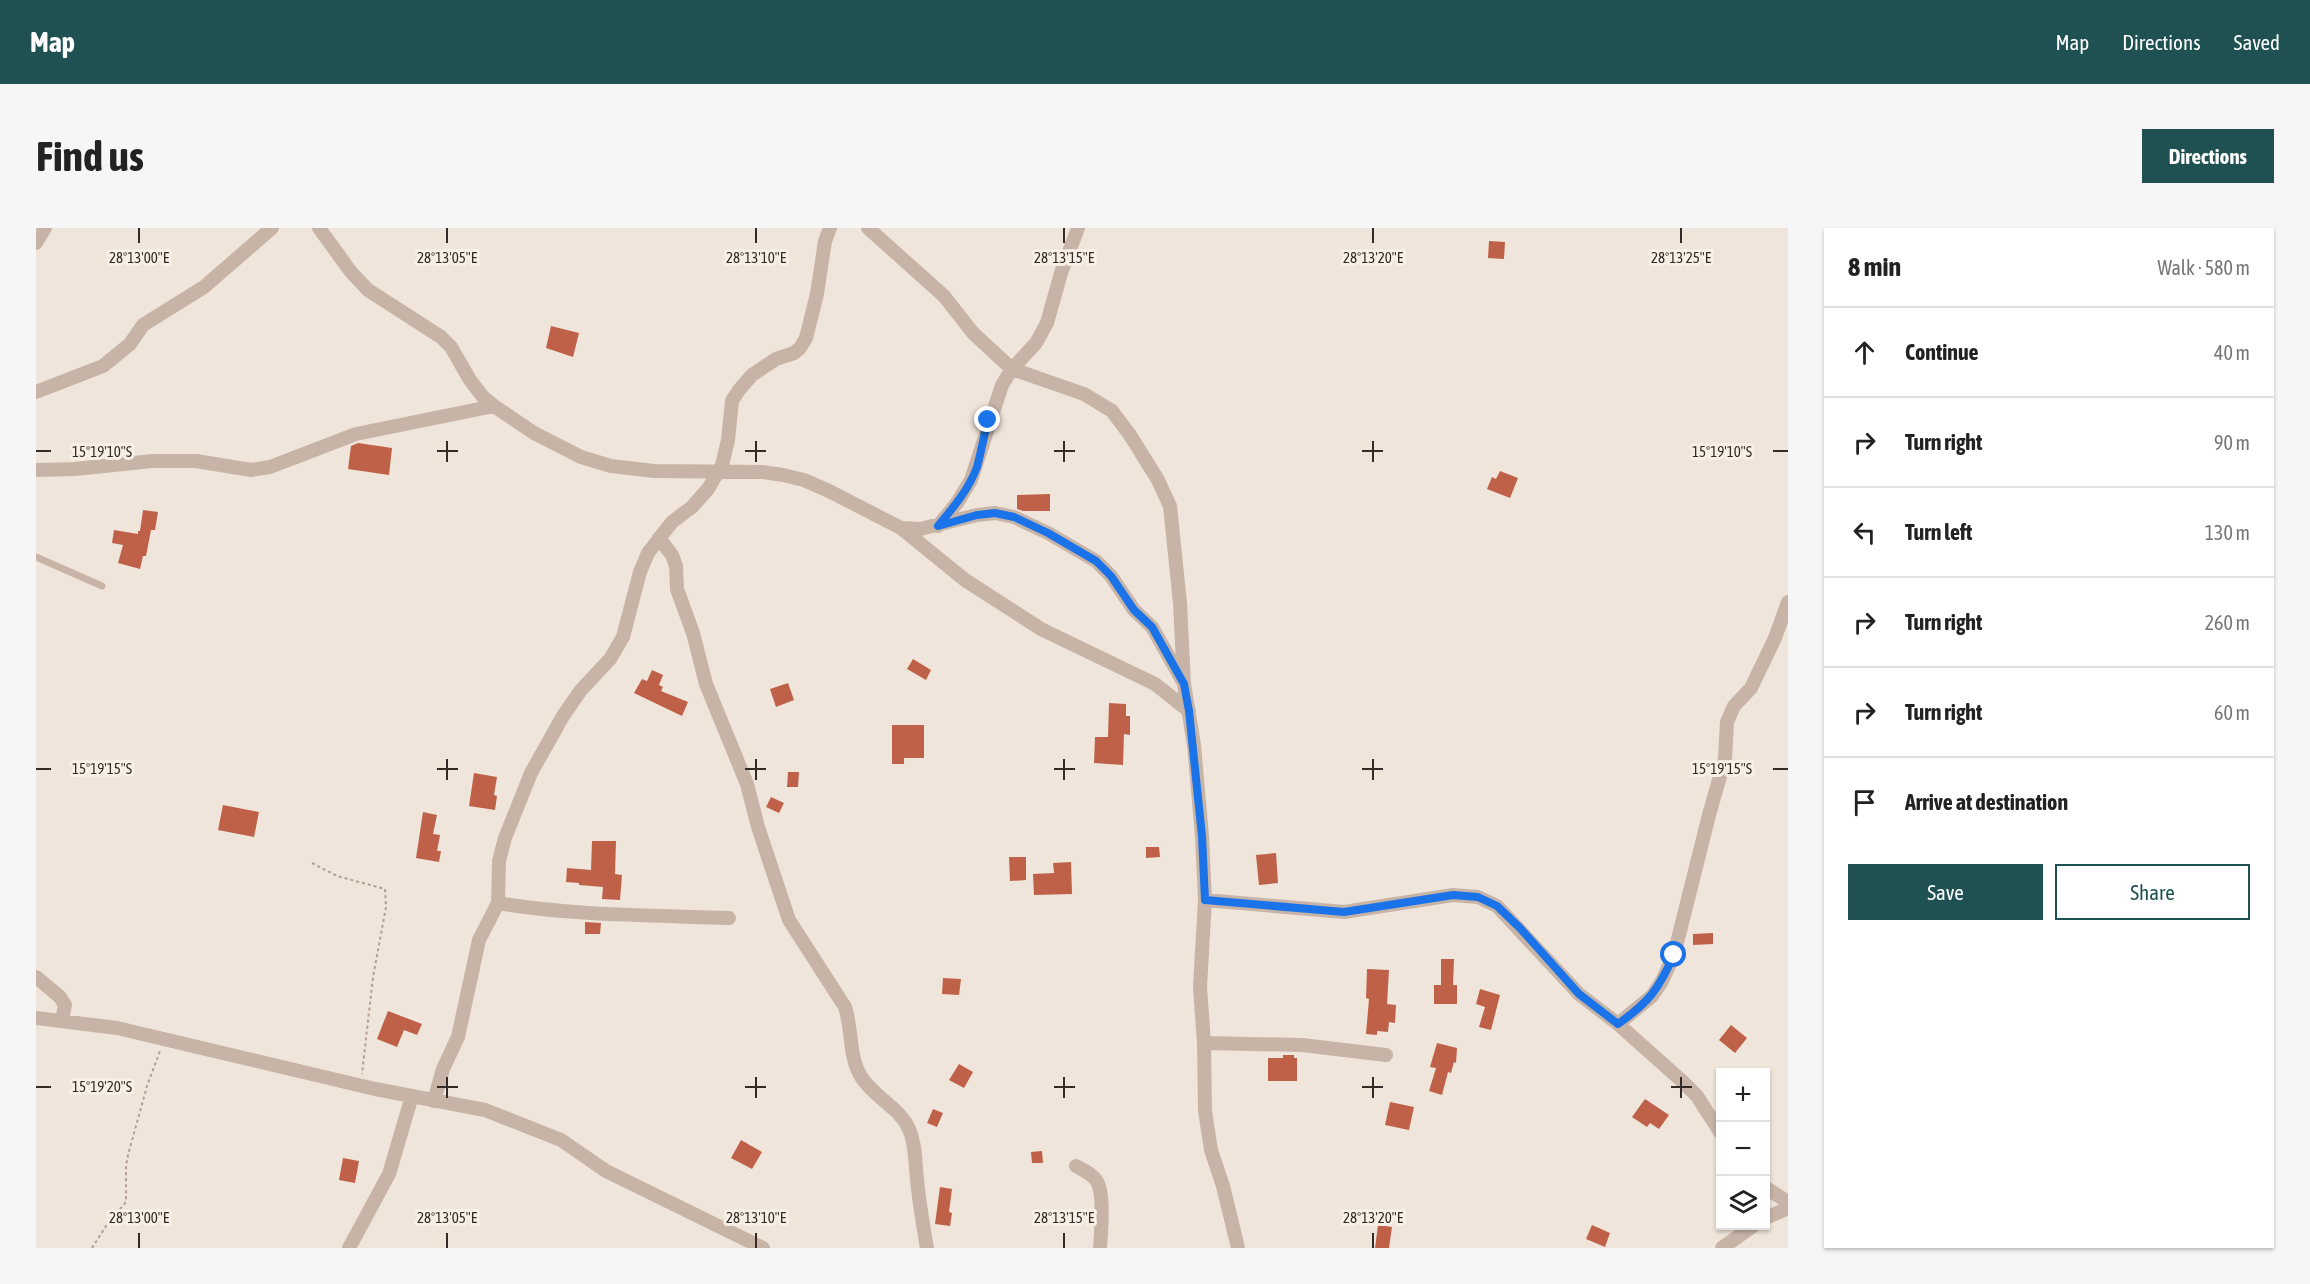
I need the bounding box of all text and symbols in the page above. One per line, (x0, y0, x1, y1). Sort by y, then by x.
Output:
text: Map (30, 26, 75, 58)
text: Map (2055, 30, 2089, 54)
text: Directions (2122, 30, 2201, 54)
text: Saved (2234, 30, 2280, 54)
button: Directions (2142, 129, 2274, 183)
text: Find us (36, 132, 144, 180)
text: 28°13'00"E (109, 249, 170, 266)
text: 28°13'05"E (417, 249, 478, 266)
text: 28°13'10"E (726, 249, 787, 266)
text: 28°13'15"E (1034, 249, 1095, 266)
text: 28°13'20"E (1343, 249, 1404, 266)
text: 28°13'25"E (1651, 249, 1712, 266)
text: 8 min (1848, 252, 1901, 282)
text: Walk · 580 m (2158, 256, 2250, 279)
icon: ahead (1848, 336, 1881, 369)
text: Continue (1905, 339, 1979, 365)
text: 40 m (2214, 341, 2250, 364)
route end (974, 406, 1000, 432)
icon: right (1848, 426, 1881, 459)
text: Turn right (1905, 429, 1982, 455)
text: 90 m (2214, 431, 2250, 454)
text: 15°19'10"S (72, 443, 132, 460)
text: 15°19'10"S (1692, 443, 1752, 460)
icon: left (1848, 516, 1881, 549)
text: Turn left (1905, 519, 1972, 545)
text: 130 m (2205, 521, 2250, 544)
icon: right (1848, 606, 1881, 639)
text: Turn right (1905, 609, 1982, 635)
text: 260 m (2205, 611, 2250, 634)
icon: right (1848, 696, 1881, 729)
text: Turn right (1905, 699, 1982, 725)
text: 60 m (2214, 701, 2250, 724)
text: 15°19'15"S (72, 760, 132, 777)
text: 15°19'15"S (1692, 760, 1752, 777)
icon: arrive (1848, 786, 1881, 819)
text: Arrive at destination (1905, 789, 2068, 815)
button: Save (1848, 864, 2043, 920)
button: Share (2055, 864, 2250, 920)
route start (1660, 941, 1686, 967)
map controls (1716, 1068, 1770, 1230)
button: + (1716, 1068, 1770, 1122)
text: 15°19'20"S (72, 1078, 132, 1095)
button: − (1716, 1122, 1770, 1176)
button: layers (1716, 1176, 1770, 1230)
text: 28°13'00"E (109, 1209, 170, 1226)
text: 28°13'05"E (417, 1209, 478, 1226)
text: 28°13'10"E (726, 1209, 787, 1226)
text: 28°13'15"E (1034, 1209, 1095, 1226)
text: 28°13'20"E (1343, 1209, 1404, 1226)

